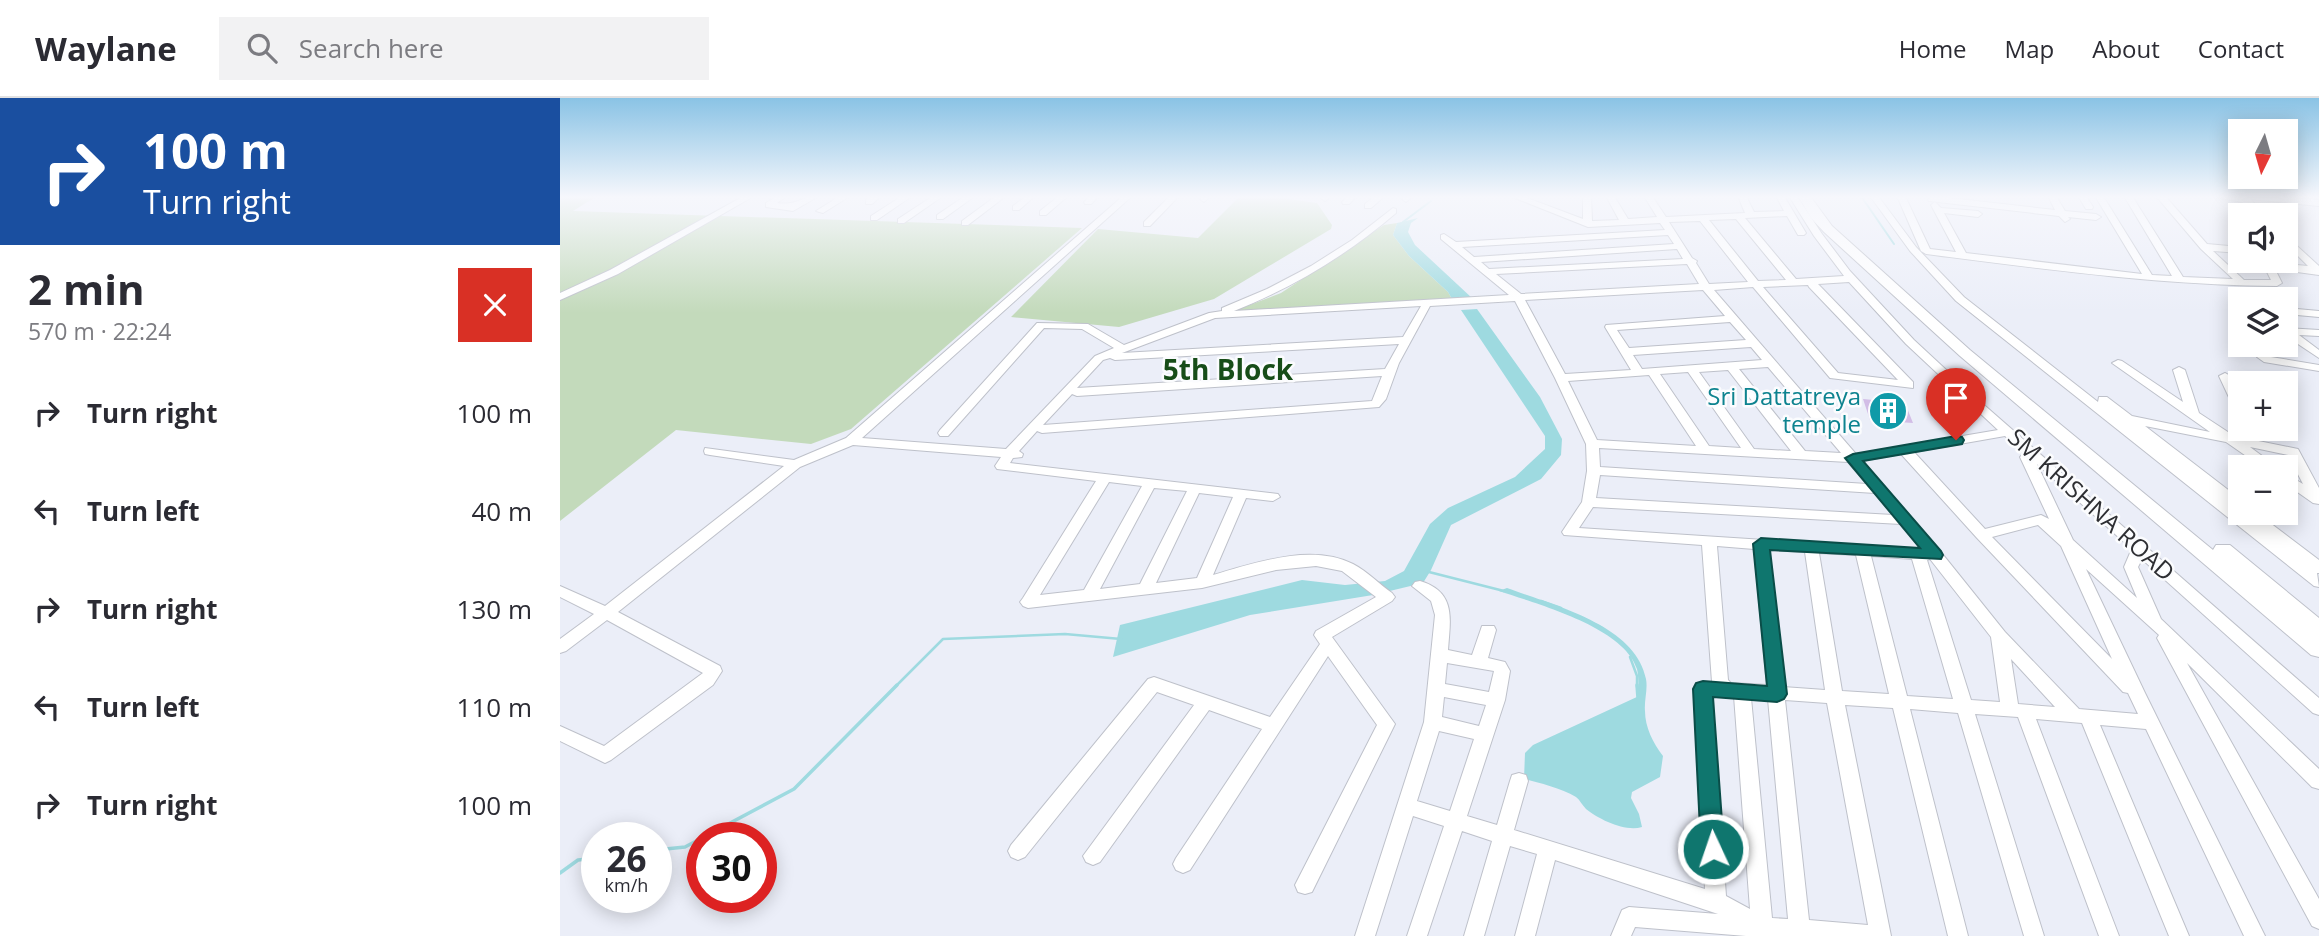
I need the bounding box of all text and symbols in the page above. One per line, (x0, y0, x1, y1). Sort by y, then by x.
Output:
search box (219, 17, 709, 80)
text: Waylane (35, 26, 177, 71)
icon: search (243, 29, 281, 67)
text: Search here (299, 30, 444, 66)
text: Home (1899, 32, 1967, 65)
text: Map (2005, 32, 2054, 65)
text: About (2092, 32, 2160, 65)
text: Contact (2198, 32, 2284, 65)
text: 100 m (143, 117, 288, 183)
north arrow (2228, 119, 2298, 189)
map controls (2228, 119, 2298, 525)
icon: right (28, 126, 119, 217)
text: Turn right (143, 180, 291, 223)
button: sound (2228, 203, 2298, 273)
text: 2 min (28, 260, 145, 317)
button: close (458, 268, 532, 342)
button: layers (2228, 287, 2298, 357)
text: 570 m · 22:24 (28, 315, 171, 347)
district label: 5th Block (1163, 350, 1294, 388)
pin (1926, 368, 1986, 440)
button: + (2228, 371, 2298, 441)
place label: Sri Dattatreya temple (1707, 379, 1861, 440)
icon: arrive (1937, 379, 1975, 417)
building icon: Sri Dattatreya temple (1867, 390, 1909, 432)
icon: right (28, 394, 66, 432)
text: Turn right (87, 395, 218, 431)
text: 100 m (457, 395, 532, 431)
street label: SM KRISHNA ROAD (2002, 420, 2182, 588)
button: − (2228, 455, 2298, 525)
icon: left (28, 492, 66, 530)
text: Turn left (87, 493, 199, 529)
text: 40 m (471, 493, 532, 529)
icon: right (28, 590, 66, 628)
text: Turn right (87, 591, 218, 627)
text: 130 m (457, 591, 532, 627)
icon: left (28, 688, 66, 726)
text: Turn left (87, 689, 199, 725)
text: 110 m (457, 689, 532, 725)
icon: right (28, 786, 66, 824)
text: Turn right (87, 787, 218, 823)
text: 100 m (457, 787, 532, 823)
position arrow (1676, 812, 1750, 886)
speed limit sign: 30 (686, 822, 777, 913)
text: 26 (606, 835, 647, 882)
text: km/h (605, 873, 648, 897)

